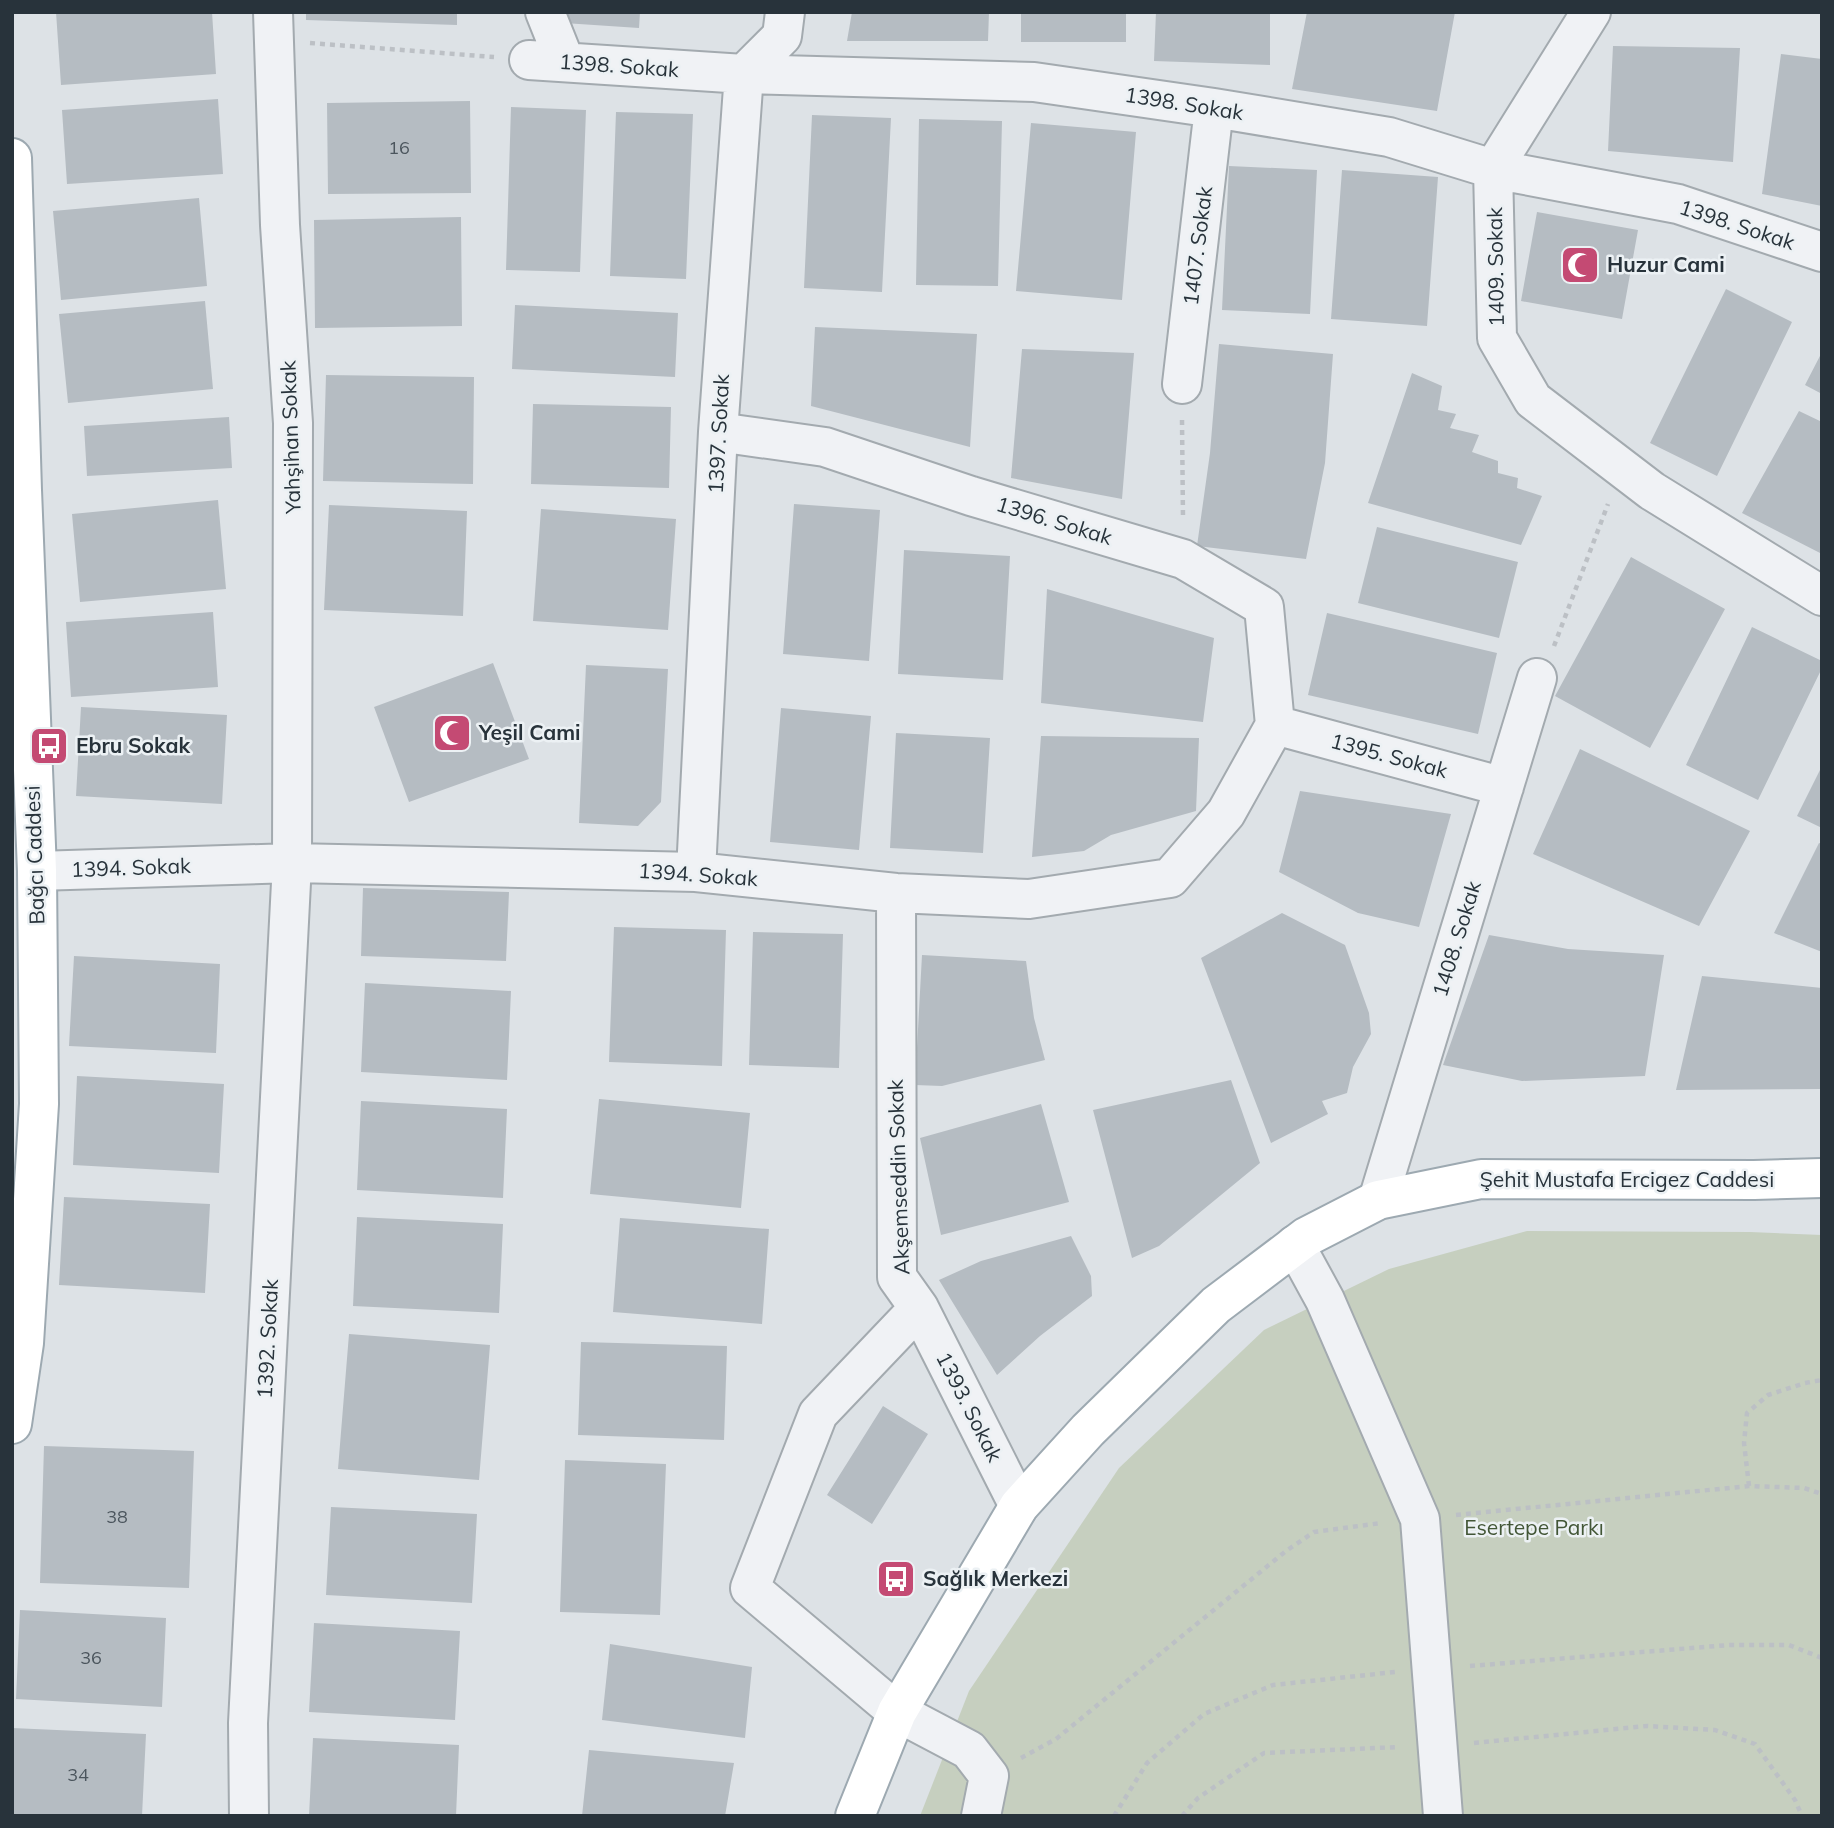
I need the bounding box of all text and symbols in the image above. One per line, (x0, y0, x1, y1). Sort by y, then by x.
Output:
street label: 1398. Sokak (558, 48, 680, 82)
street label: 1398. Sokak (1123, 81, 1246, 125)
house number: 16 (388, 136, 410, 159)
street label: 1407. Sokak (1177, 185, 1217, 307)
street label: 1398. Sokak (1676, 193, 1798, 255)
street label: 1409. Sokak (1481, 207, 1509, 327)
mosque icon: Huzur Cami (1559, 244, 1601, 286)
place label: Huzur Cami (1607, 251, 1725, 277)
street label: Yahşihan Sokak (274, 360, 306, 515)
street label: 1397. Sokak (702, 373, 734, 494)
street label: 1396. Sokak (993, 490, 1116, 550)
mosque icon: Yeşil Cami (431, 712, 473, 754)
place label: Yeşil Cami (478, 719, 581, 745)
bus stop icon: Ebru Sokak (28, 725, 70, 767)
street label: 1395. Sokak (1328, 727, 1451, 783)
place label: Ebru Sokak (76, 732, 191, 758)
street label: Bağcı Caddesi (19, 785, 49, 925)
street label: 1394. Sokak (71, 852, 191, 882)
street label: 1394. Sokak (637, 857, 759, 891)
street label: 1408. Sokak (1426, 877, 1486, 1000)
street label: Akşemseddin Sokak (882, 1079, 914, 1275)
street label: Şehit Mustafa Ercigez Caddesi (1480, 1166, 1774, 1192)
street label: 1392. Sokak (251, 1278, 283, 1399)
street label: 1393. Sokak (931, 1347, 1009, 1466)
house number: 38 (106, 1505, 128, 1528)
park label: Esertepe Parkı (1464, 1514, 1604, 1540)
bus stop icon: Sağlık Merkezi (875, 1558, 917, 1600)
place label: Sağlık Merkezi (923, 1565, 1068, 1591)
house number: 36 (80, 1646, 102, 1669)
house number: 34 (67, 1763, 89, 1786)

